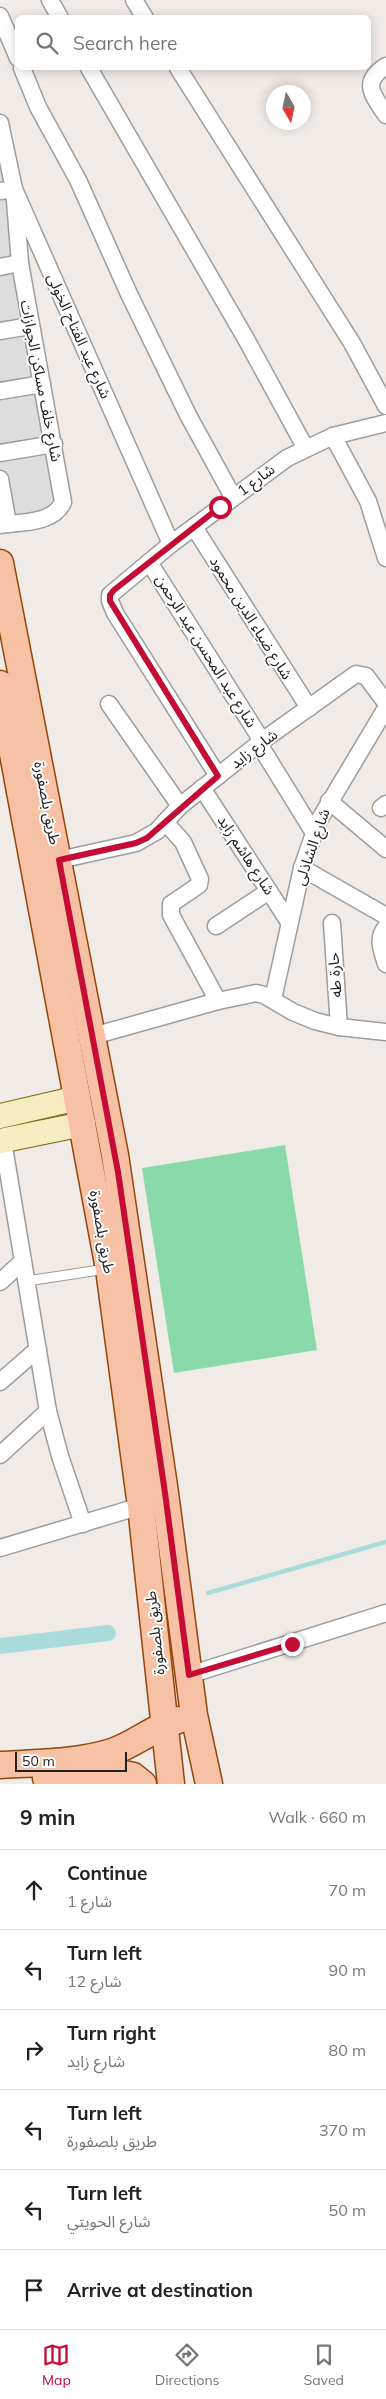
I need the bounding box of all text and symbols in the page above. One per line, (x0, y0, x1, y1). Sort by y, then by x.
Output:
search box (15, 15, 371, 70)
icon: search (33, 29, 61, 57)
text: Search here (73, 31, 177, 55)
north arrow (266, 85, 311, 130)
street label: شارع عبد الفتاح الخولى (41, 270, 116, 403)
street label: شارع خلف مساكن الجوازات (14, 299, 67, 464)
street label: شارع 1 (233, 459, 280, 502)
route start (209, 496, 232, 519)
street label: شارع ضياء الدين محمود (203, 553, 297, 685)
street label: شارع عبد المحسن عبد الرحمن (149, 571, 261, 733)
street label: شارع زايد (226, 725, 283, 775)
street label: طريق بلصفورة (29, 760, 65, 846)
street label: شارع الشاذلى (290, 806, 336, 889)
street label: شارع هاشم زايد (211, 811, 279, 900)
street label: حارة طه (323, 951, 346, 998)
street label: طريق بلصفورة (85, 1189, 119, 1275)
street label: طريق بلصفورة (141, 1590, 169, 1676)
route end (281, 1633, 304, 1656)
scale bar (15, 1749, 128, 1772)
text: 50 m (22, 1752, 55, 1770)
text: 9 min (20, 1804, 75, 1830)
text: Walk · 660 m (268, 1807, 366, 1827)
text: Continue (67, 1861, 147, 1885)
icon: ahead (20, 1876, 48, 1904)
text: 70 m (329, 1880, 366, 1900)
text: شارع 1 (67, 1891, 112, 1911)
text: Turn left (67, 1941, 142, 1965)
icon: left (20, 1956, 48, 1984)
text: 90 m (329, 1960, 366, 1980)
text: شارع 12 (67, 1971, 122, 1991)
text: Turn right (67, 2021, 156, 2045)
icon: right (20, 2036, 48, 2064)
text: 80 m (329, 2040, 366, 2060)
text: شارع زايد (67, 2051, 125, 2071)
text: Turn left (67, 2101, 142, 2125)
icon: left (20, 2116, 48, 2144)
text: 370 m (319, 2120, 366, 2140)
text: طريق بلصفورة (67, 2131, 157, 2151)
text: Turn left (67, 2181, 142, 2205)
icon: left (20, 2196, 48, 2224)
text: 50 m (329, 2200, 366, 2220)
text: شارع الحويتي (67, 2211, 151, 2231)
icon: arrive (20, 2276, 48, 2304)
text: Arrive at destination (67, 2278, 253, 2302)
tab: Map (42, 2341, 71, 2389)
tab: Directions (155, 2341, 220, 2389)
tab: Saved (304, 2341, 344, 2389)

